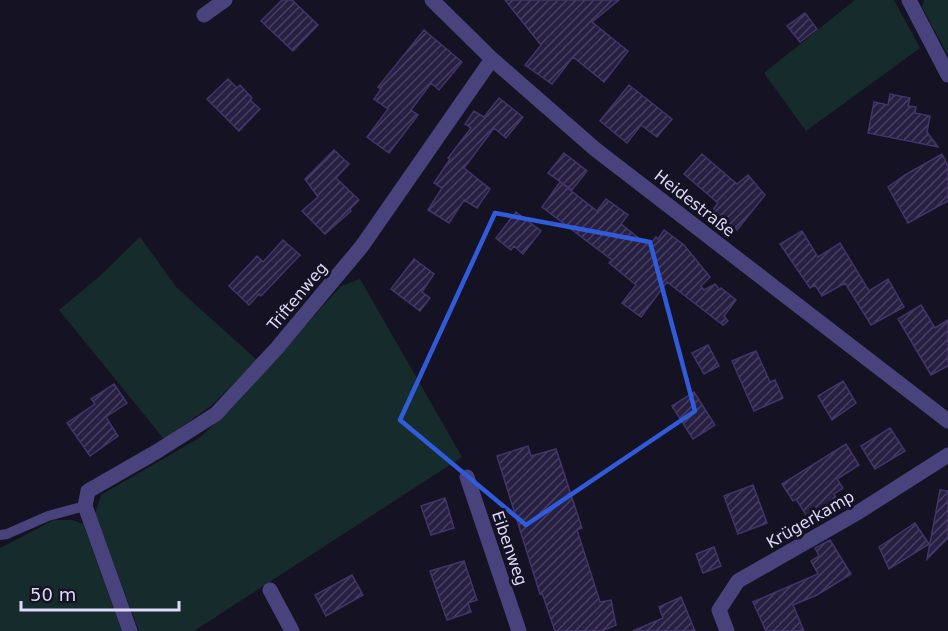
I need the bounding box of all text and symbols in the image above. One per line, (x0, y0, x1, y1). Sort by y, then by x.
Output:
street label: Heidestraße (651, 166, 739, 241)
street label: Triftenweg (263, 258, 331, 335)
street label: Krügerkamp (763, 487, 858, 552)
street label: Eibenweg (488, 508, 531, 588)
scale bar (21, 574, 178, 612)
text: 50 m (30, 584, 76, 605)

